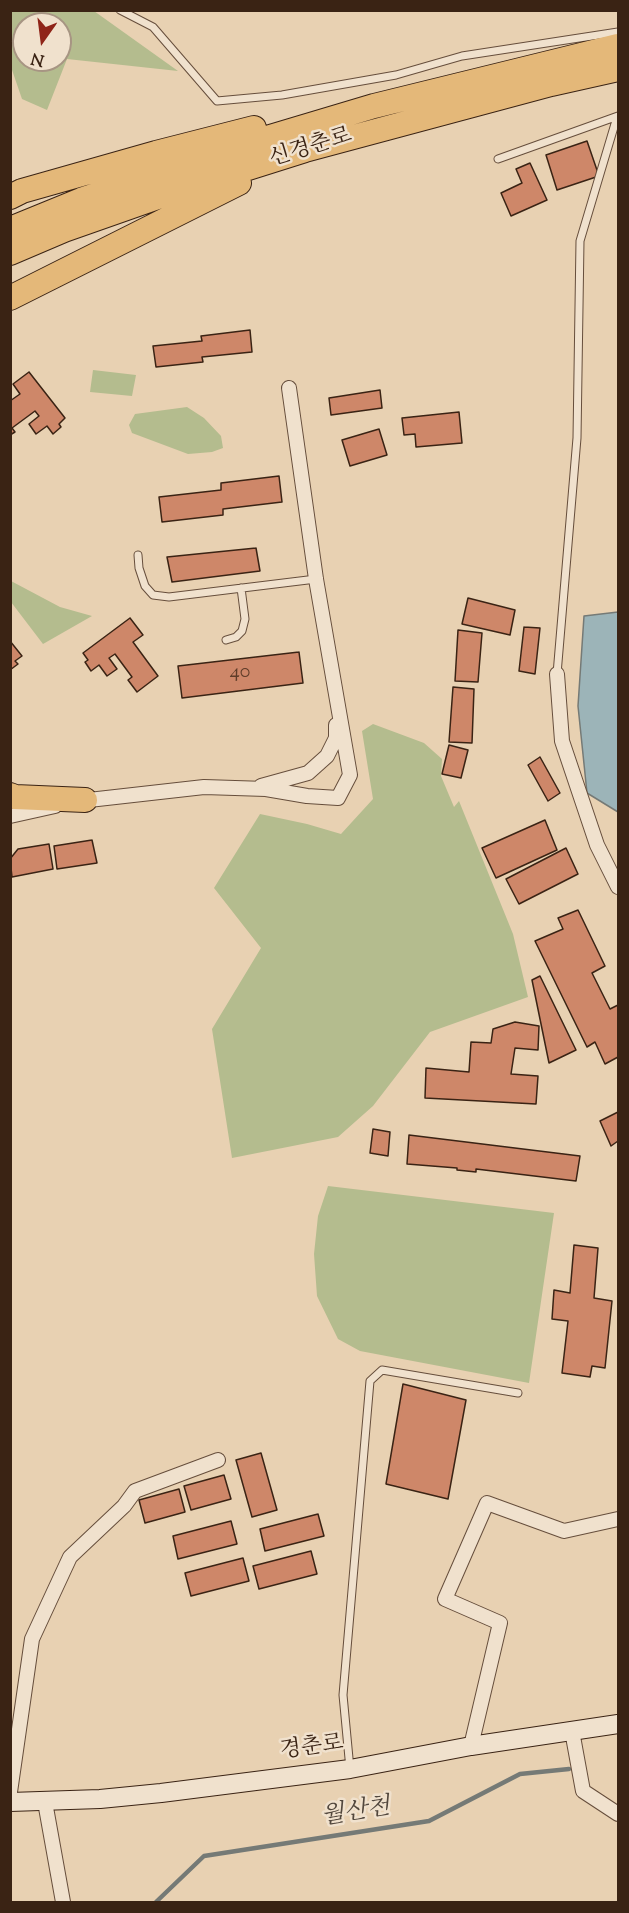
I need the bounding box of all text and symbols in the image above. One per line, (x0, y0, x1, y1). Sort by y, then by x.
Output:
north arrow (12, 12, 72, 72)
text: N (29, 45, 47, 71)
street label: 신경춘로 (266, 124, 356, 174)
house number: 40 (230, 662, 250, 686)
street label: 경춘로 (279, 1731, 345, 1767)
water label: 월산천 (319, 1794, 393, 1834)

